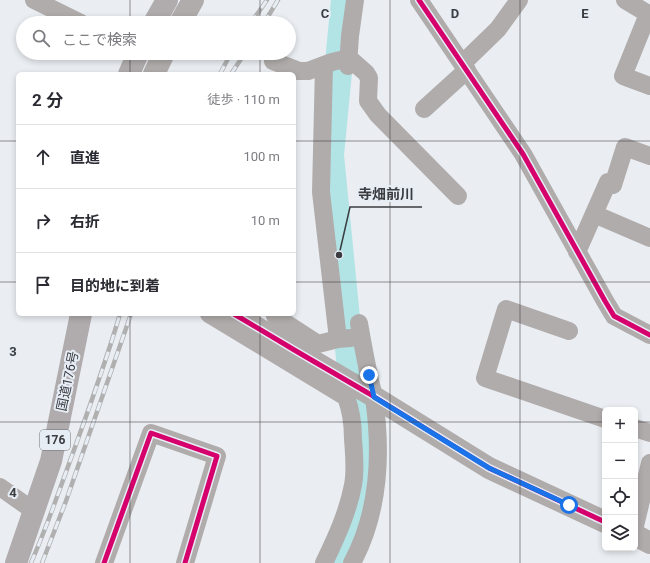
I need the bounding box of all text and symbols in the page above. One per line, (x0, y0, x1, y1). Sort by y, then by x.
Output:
text: C (321, 6, 330, 21)
text: D (451, 6, 459, 21)
text: E (581, 6, 589, 21)
search box (16, 16, 296, 60)
icon: search (30, 27, 52, 49)
text: ここで検索 (62, 31, 137, 49)
text: 2 分 (32, 90, 63, 110)
text: 徒歩 · 110 m (208, 92, 280, 107)
icon: ahead (32, 146, 54, 168)
text: 直進 (70, 149, 100, 167)
text: 100 m (243, 149, 280, 164)
callout: 寺畑前川 (350, 181, 422, 207)
text: 寺畑前川 (358, 186, 414, 202)
icon: right (32, 210, 54, 232)
text: 右折 (70, 213, 100, 231)
text: 10 m (251, 213, 280, 228)
icon: arrive (32, 274, 54, 296)
text: 目的地に到着 (70, 277, 160, 295)
text: 3 (9, 344, 17, 359)
street label: 国道176号 (54, 350, 81, 412)
route end (360, 366, 378, 384)
map controls (602, 407, 638, 551)
button: + (602, 407, 638, 443)
road number: 176 (40, 430, 70, 450)
button: − (602, 443, 638, 479)
button: locate (602, 479, 638, 515)
text: 4 (9, 485, 17, 500)
route start (560, 496, 578, 514)
button: layers (602, 515, 638, 551)

